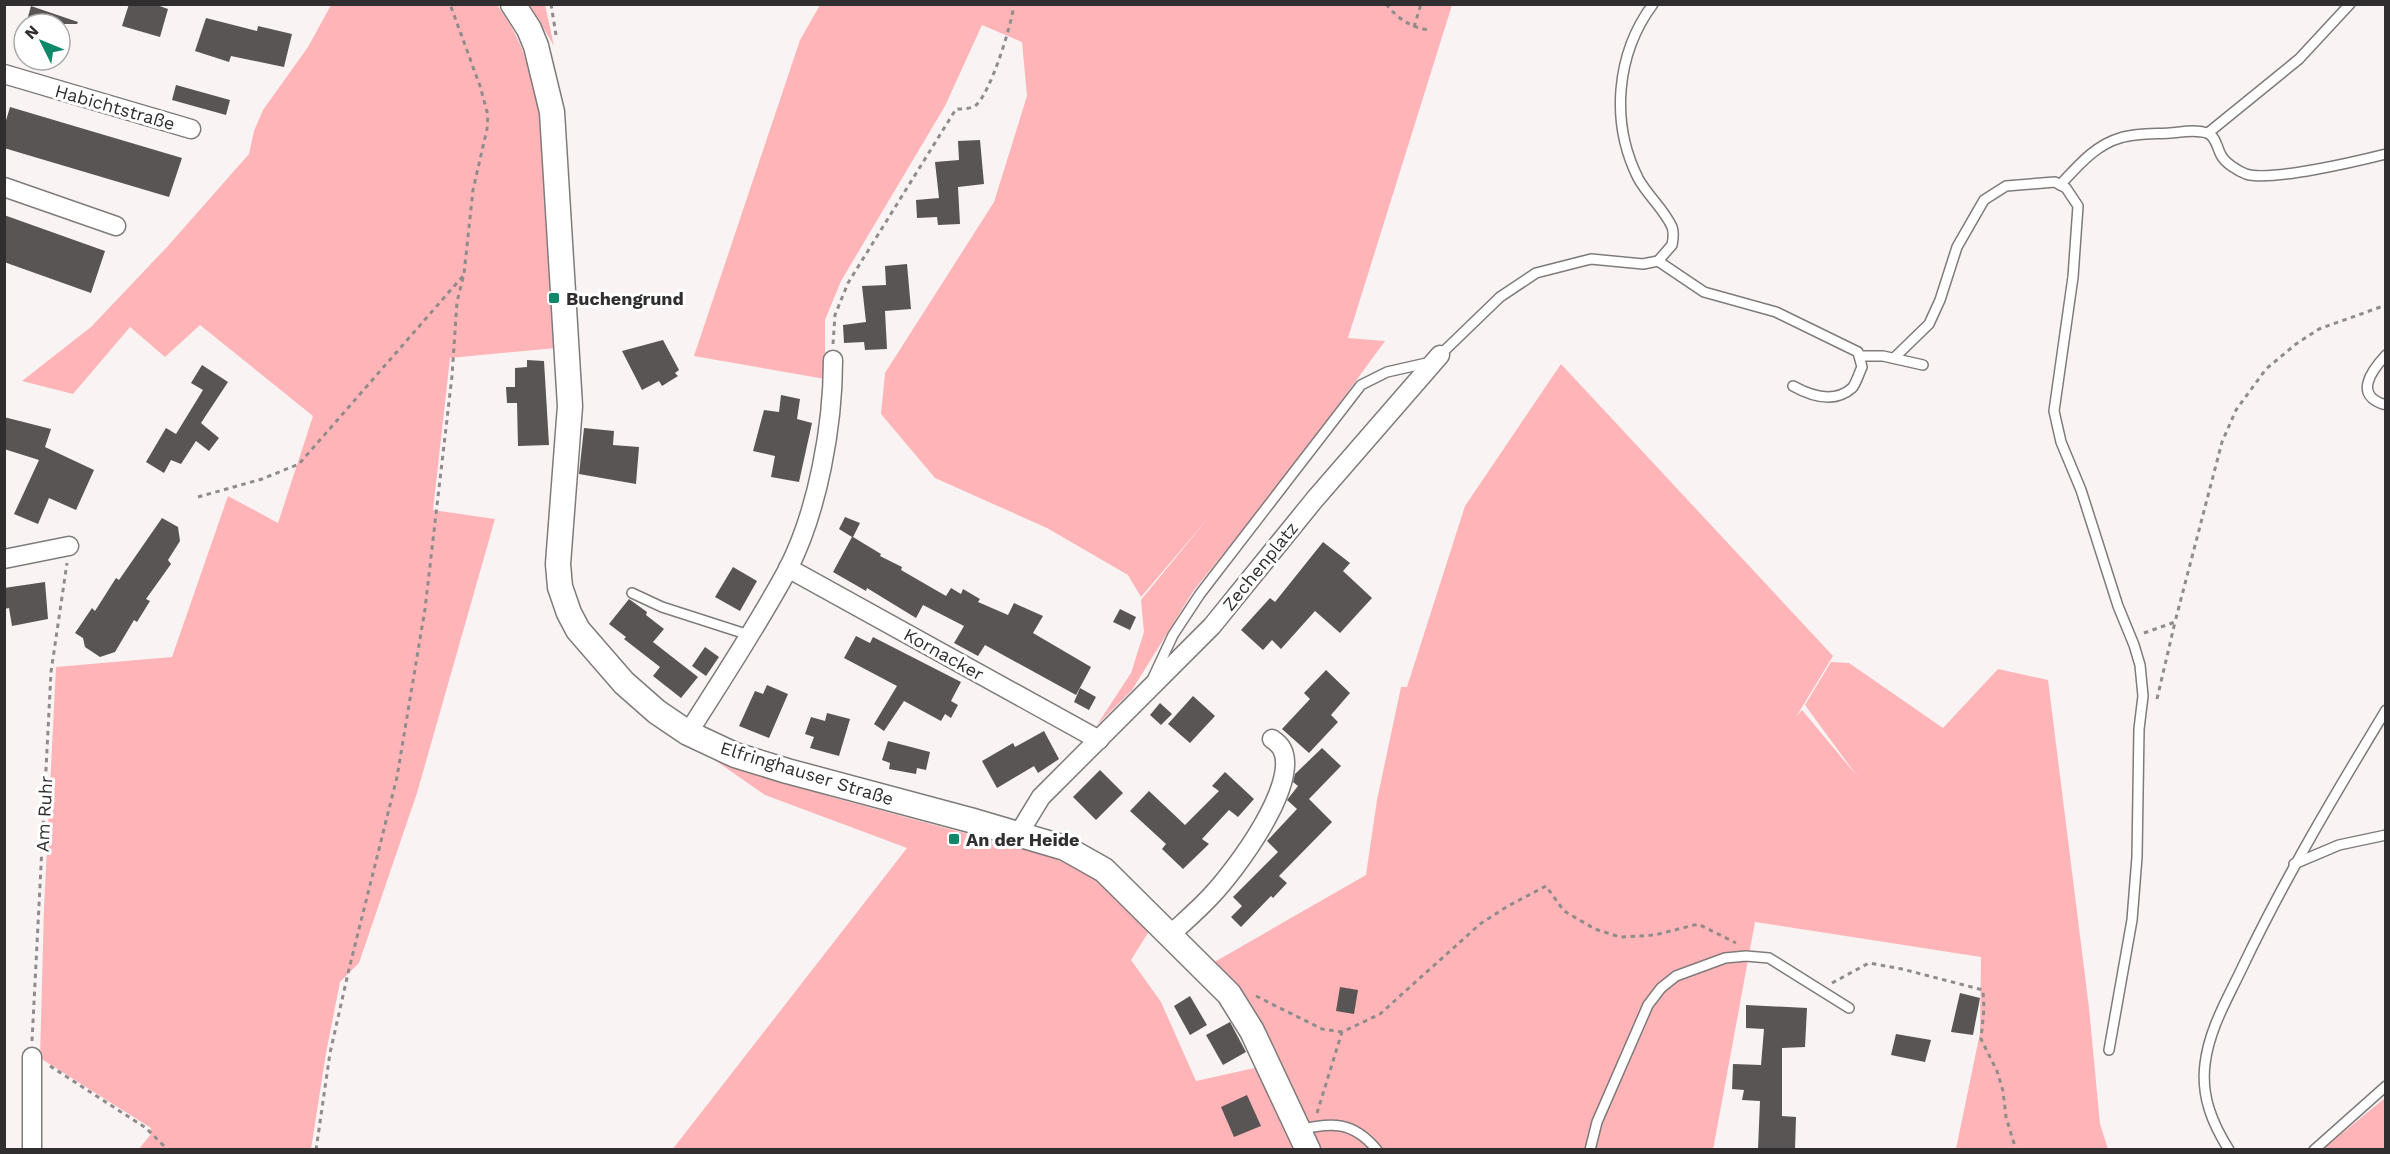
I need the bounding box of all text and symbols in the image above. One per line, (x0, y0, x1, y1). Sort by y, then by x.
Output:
north arrow (12, 12, 72, 72)
text: N (20, 21, 42, 43)
street label: Habichtstraße (53, 80, 177, 134)
place label: Buchengrund (566, 288, 684, 309)
marker: Buchengrund (547, 291, 561, 305)
street label: Zechenplatz (1218, 517, 1302, 615)
street label: Kornacker (900, 623, 988, 685)
street label: Elfringhauser Straße (718, 737, 896, 809)
street label: Am Ruhr (32, 775, 56, 853)
place label: An der Heide (966, 829, 1079, 850)
marker: An der Heide (947, 832, 961, 846)

